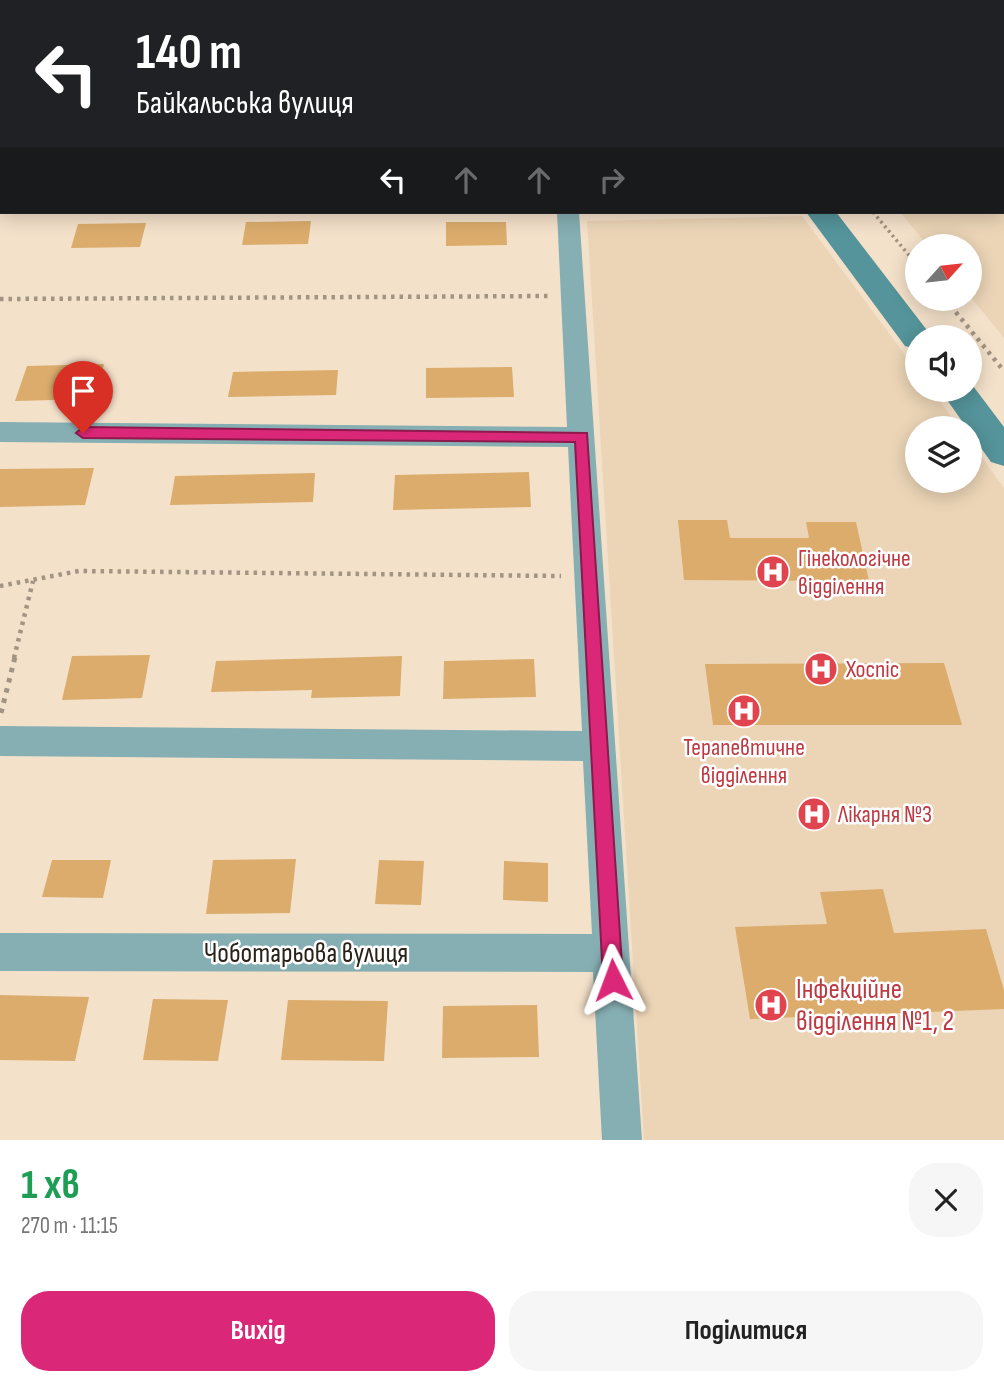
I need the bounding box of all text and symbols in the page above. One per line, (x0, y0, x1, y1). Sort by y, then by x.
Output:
text: 140 m (136, 24, 242, 83)
icon: left (21, 28, 112, 119)
text: Байкальська вулиця (136, 84, 354, 123)
icon: left (374, 161, 412, 199)
icon: ahead (447, 161, 485, 199)
icon: ahead (520, 161, 558, 199)
icon: right (593, 161, 631, 199)
north arrow (905, 234, 982, 312)
map controls (905, 234, 982, 493)
button: sound (905, 325, 982, 402)
pin (53, 361, 113, 433)
icon: arrive (64, 372, 102, 410)
button: layers (905, 416, 982, 493)
place label: Гінекологічне відділення (798, 544, 911, 601)
hospital icon: Гінекологічне відділення (754, 553, 792, 591)
hospital icon: Хоспіс (802, 650, 840, 688)
place label: Хоспіс (845, 655, 899, 684)
hospital icon: Терапевтичне відділення (725, 692, 763, 730)
place label: Терапевтичне відділення (683, 733, 805, 790)
hospital icon: Лікарня №3 (795, 795, 833, 833)
place label: Лікарня №3 (837, 800, 932, 829)
street label: Чоботарьова вулиця (204, 937, 408, 970)
position arrow (576, 943, 650, 1017)
place label: Інфекційне відділення №1, 2 (796, 973, 954, 1038)
hospital icon: Інфекційне відділення №1, 2 (752, 986, 790, 1024)
text: 1 хв (21, 1160, 80, 1211)
button: close (909, 1163, 983, 1237)
text: 270 m · 11:15 (21, 1212, 118, 1240)
button: Вихід (21, 1291, 495, 1371)
button: Поділитися (509, 1291, 983, 1371)

